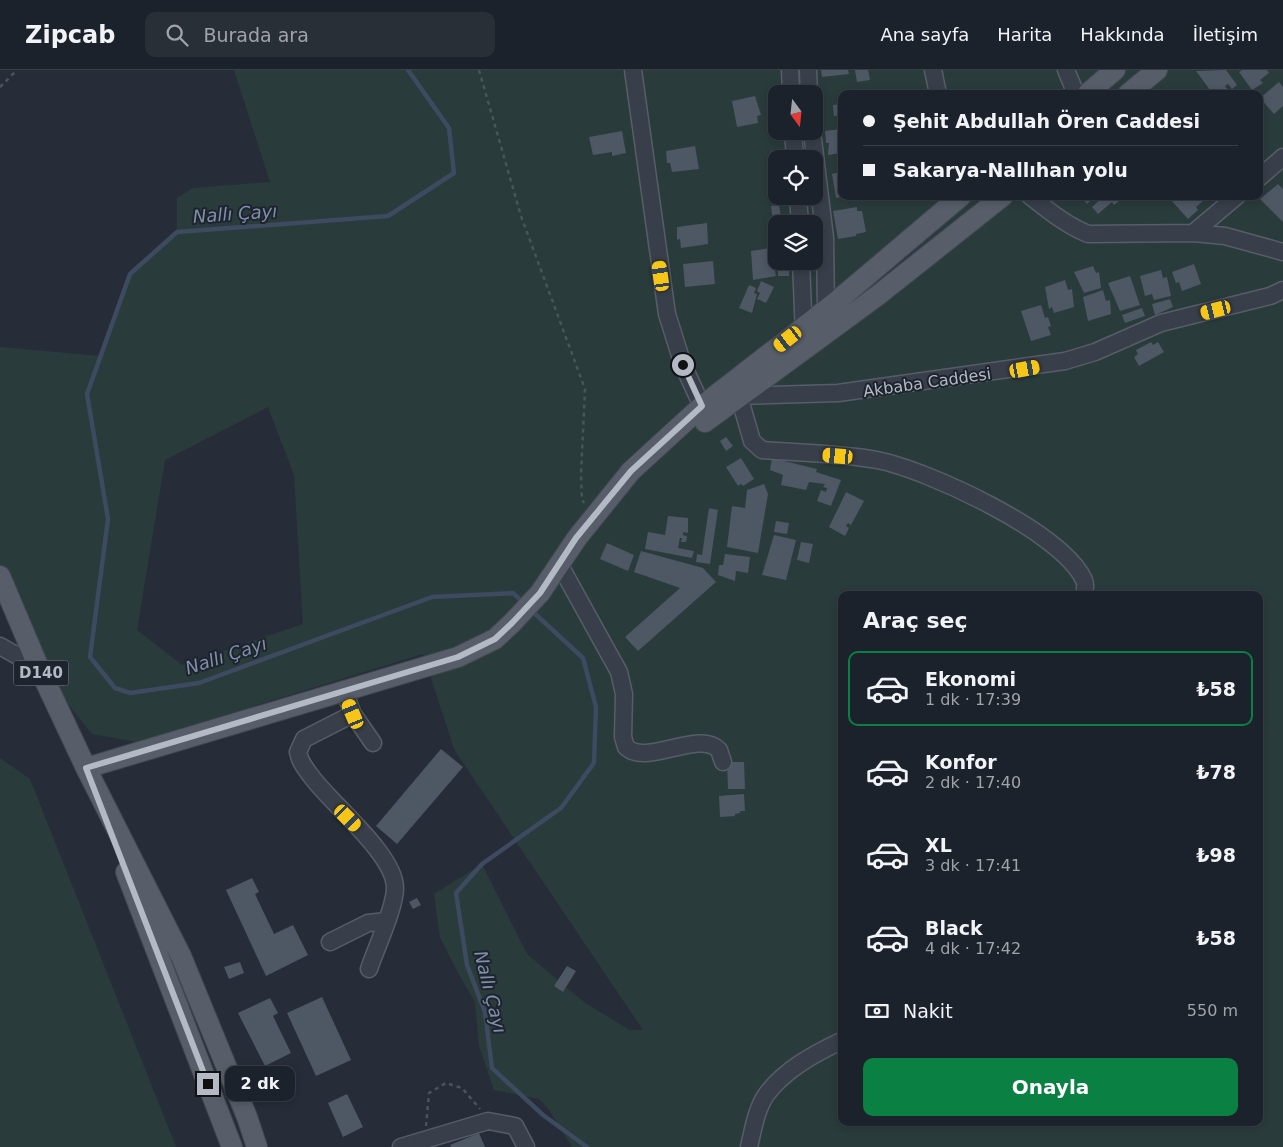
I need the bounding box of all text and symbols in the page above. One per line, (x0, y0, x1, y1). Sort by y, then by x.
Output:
search box (145, 12, 495, 57)
text: Zipcab (25, 21, 115, 49)
icon: search (163, 21, 191, 49)
text: Burada ara (203, 24, 309, 46)
text: Ana sayfa (880, 24, 969, 45)
text: Harita (997, 24, 1052, 45)
text: Hakkında (1080, 24, 1165, 45)
text: İletişim (1193, 24, 1258, 45)
north arrow (768, 85, 822, 140)
map controls (768, 85, 823, 270)
text: Şehit Abdullah Ören Caddesi (893, 110, 1200, 132)
button: locate (768, 150, 823, 205)
text: Sakarya-Nallıhan yolu (893, 159, 1128, 181)
water label: Nallı Çayı (192, 200, 278, 227)
button: layers (768, 215, 823, 270)
car (651, 260, 670, 292)
car (1199, 299, 1232, 321)
car (771, 324, 804, 354)
route start (672, 354, 694, 376)
car (1008, 359, 1041, 379)
street label: Akbaba Caddesi (862, 364, 992, 401)
car (822, 447, 853, 465)
text: Araç seç (863, 608, 967, 633)
water label: Nallı Çayı (182, 632, 269, 679)
road number: D140 (13, 660, 68, 686)
icon: car (865, 666, 910, 711)
text: Ekonomi (925, 668, 1016, 690)
text: ₺58 (1196, 678, 1236, 700)
text: 1 dk · 17:39 (925, 690, 1021, 709)
car (340, 697, 365, 731)
icon: car (865, 749, 910, 794)
text: Konfor (925, 751, 997, 773)
text: ₺78 (1196, 761, 1236, 783)
text: 2 dk · 17:40 (925, 773, 1021, 792)
car (332, 802, 363, 834)
icon: car (865, 832, 910, 877)
text: XL (925, 834, 952, 856)
text: ₺98 (1196, 844, 1236, 866)
text: 3 dk · 17:41 (925, 856, 1021, 875)
icon: car (865, 915, 910, 960)
text: Black (925, 917, 983, 939)
text: ₺58 (1196, 927, 1236, 949)
text: 4 dk · 17:42 (925, 939, 1021, 958)
water label: Nallı Çayı (470, 948, 511, 1035)
icon: cash (863, 997, 891, 1025)
text: Nakit (903, 1000, 953, 1022)
text: 550 m (1187, 1001, 1238, 1020)
button: Onayla (863, 1058, 1238, 1116)
callout: 2 dk (226, 1066, 296, 1102)
route end (197, 1073, 219, 1095)
text: 2 dk (241, 1074, 279, 1093)

